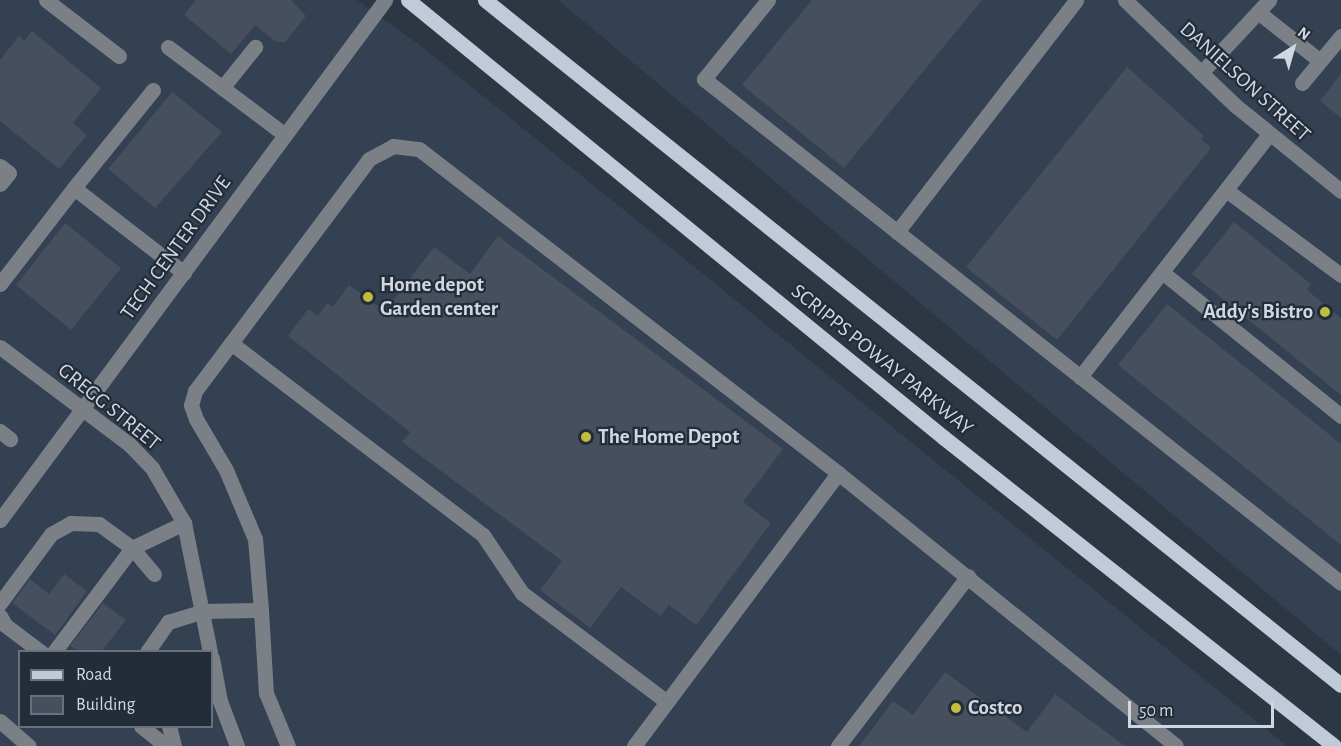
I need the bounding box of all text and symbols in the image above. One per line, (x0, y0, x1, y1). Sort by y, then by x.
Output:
street label: DANIELSON STREET (1174, 17, 1316, 147)
north arrow (1263, 18, 1323, 78)
street label: TECH CENTER DRIVE (115, 171, 237, 325)
place label: Home depot Garden center (380, 272, 498, 322)
street label: SCRIPPS POWAY PARKWAY (786, 279, 978, 441)
marker: Home depot Garden center (361, 290, 375, 304)
place label: Addy's Bistro (1203, 299, 1313, 325)
marker: Addy's Bistro (1318, 305, 1332, 319)
street label: GREGG STREET (53, 358, 165, 456)
place label: The Home Depot (598, 424, 739, 450)
marker: The Home Depot (579, 430, 593, 444)
legend (18, 650, 213, 728)
text: Road (76, 666, 112, 684)
scale bar (1131, 689, 1276, 727)
place label: Costco (968, 695, 1022, 721)
text: Building (76, 696, 135, 714)
marker: Costco (949, 701, 963, 715)
text: 50 m (1139, 702, 1173, 720)

